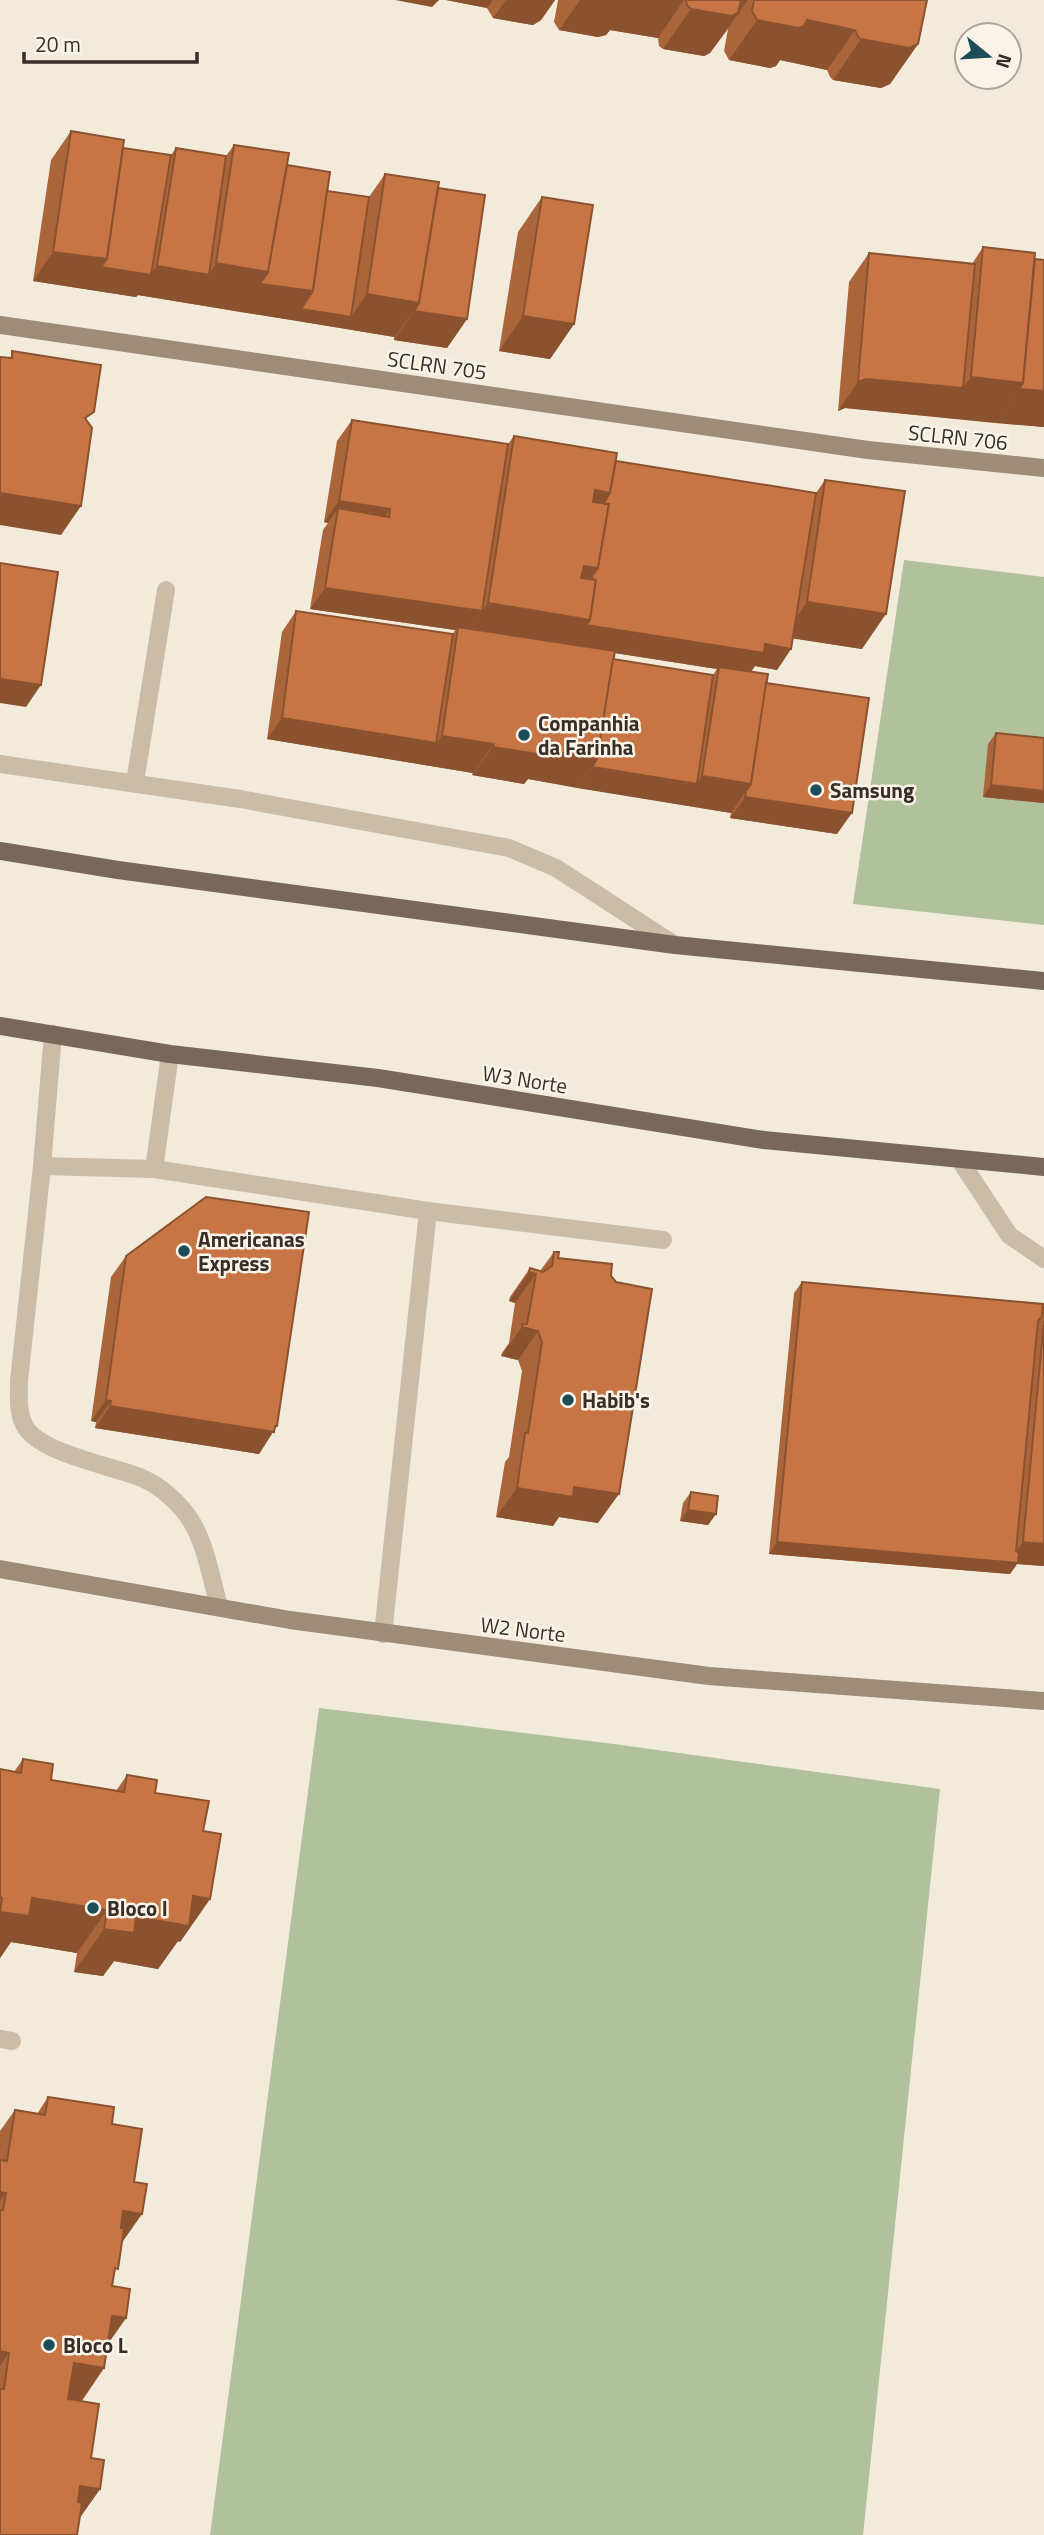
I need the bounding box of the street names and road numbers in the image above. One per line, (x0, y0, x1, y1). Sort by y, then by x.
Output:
street label: SCLRN 705 (385, 342, 489, 388)
street label: SCLRN 706 (907, 416, 1009, 458)
street label: W3 Norte (480, 1057, 570, 1101)
street label: W2 Norte (479, 1608, 567, 1650)

